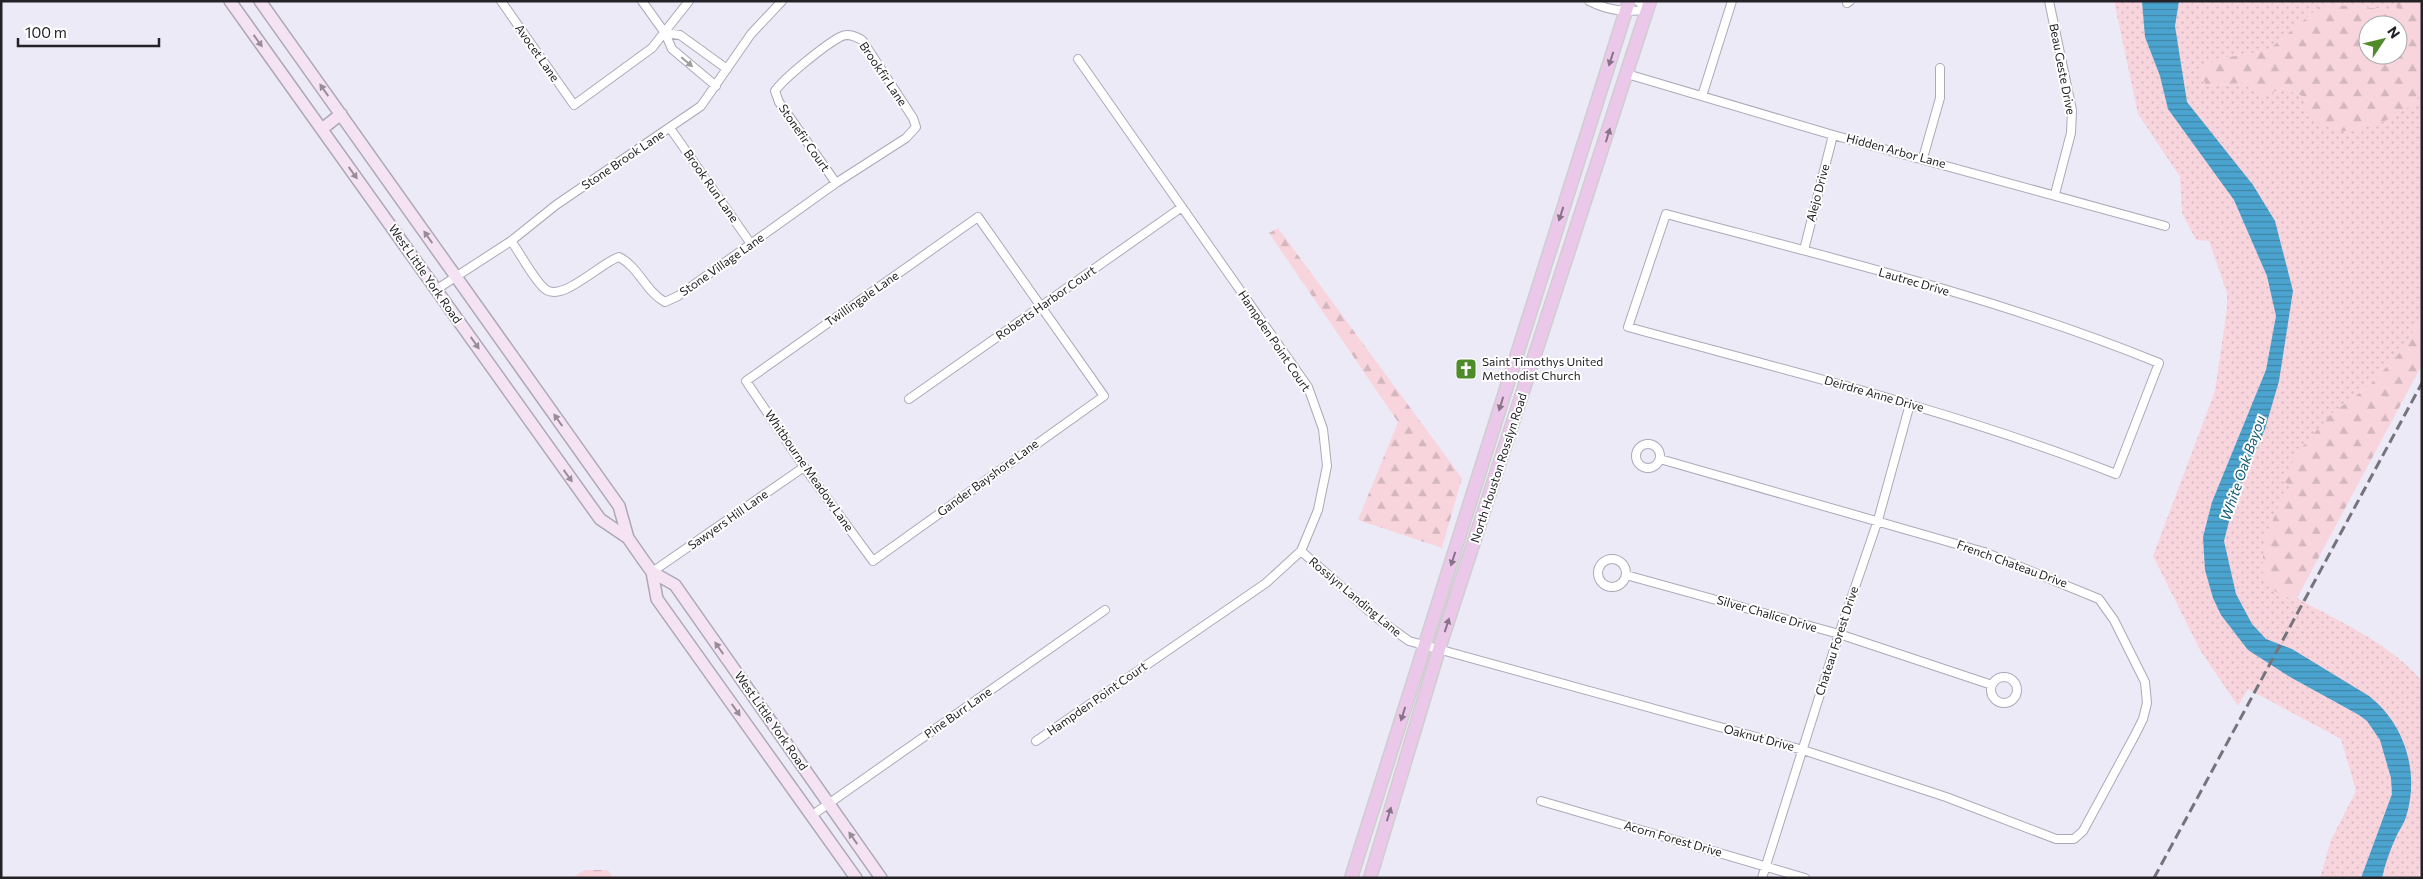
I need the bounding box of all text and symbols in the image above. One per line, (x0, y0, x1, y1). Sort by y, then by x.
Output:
scale bar (18, 15, 159, 47)
north arrow (2358, 15, 2408, 65)
street label: Avocet Lane (513, 21, 563, 84)
street label: Beau Geste Drive (2047, 22, 2079, 115)
text: 100 m (25, 23, 67, 41)
text: N (2384, 23, 2404, 41)
one-way arrow (253, 34, 264, 47)
street label: Brookfir Lane (857, 39, 910, 108)
one-way arrow (1606, 51, 1614, 66)
one-way arrow (681, 56, 693, 68)
one-way arrow (319, 83, 329, 97)
street label: Stonefir Court (776, 101, 833, 174)
street label: Stone Brook Lane (579, 126, 666, 192)
one-way arrow (1604, 128, 1612, 143)
street label: Hidden Arbor Lane (1845, 130, 1947, 170)
street label: Brook Run Lane (682, 146, 742, 225)
street label: Alejo Drive (1803, 162, 1831, 223)
one-way arrow (348, 166, 358, 180)
one-way arrow (1557, 206, 1565, 221)
street label: West Little York Road (386, 221, 465, 326)
one-way arrow (423, 230, 433, 244)
street label: Stone Village Lane (677, 230, 766, 298)
street label: Roberts Harbor Court (993, 262, 1098, 342)
street label: Lautrec Drive (1877, 264, 1951, 298)
street label: Twillingale Lane (822, 268, 901, 329)
street label: Hampden Point Court (1236, 287, 1314, 394)
one-way arrow (470, 336, 480, 350)
place label: Saint Timothys United Methodist Church (1482, 354, 1603, 382)
church icon: Saint Timothys United Methodist Church (1454, 357, 1478, 381)
street label: Deirdre Anne Drive (1823, 372, 1926, 414)
street label: North Houston Rosslyn Road (1467, 391, 1529, 544)
one-way arrow (1497, 397, 1505, 412)
street label: Whitbourne Meadow Lane (763, 407, 857, 534)
one-way arrow (553, 413, 563, 426)
water label: White Oak Bayou (2217, 413, 2269, 523)
street label: Gander Bayshore Lane (934, 436, 1041, 519)
one-way arrow (563, 469, 574, 482)
street label: Sawyers Hill Lane (685, 486, 770, 552)
street label: French Chateau Drive (1955, 537, 2069, 590)
one-way arrow (1448, 552, 1456, 567)
street label: Rosslyn Landing Lane (1307, 554, 1405, 639)
street label: Chateau Forest Drive (1812, 584, 1860, 697)
street label: Silver Chalice Drive (1716, 592, 1819, 634)
one-way arrow (1444, 618, 1451, 633)
one-way arrow (714, 641, 724, 655)
street label: Hampden Point Court (1044, 658, 1149, 738)
street label: West Little York Road (732, 668, 811, 773)
street label: Pine Burr Lane (921, 684, 994, 741)
one-way arrow (731, 703, 741, 717)
one-way arrow (1399, 707, 1407, 722)
street label: Oaknut Drive (1722, 721, 1796, 753)
one-way arrow (1386, 807, 1394, 822)
street label: Acorn Forest Drive (1623, 817, 1724, 859)
one-way arrow (848, 831, 858, 845)

